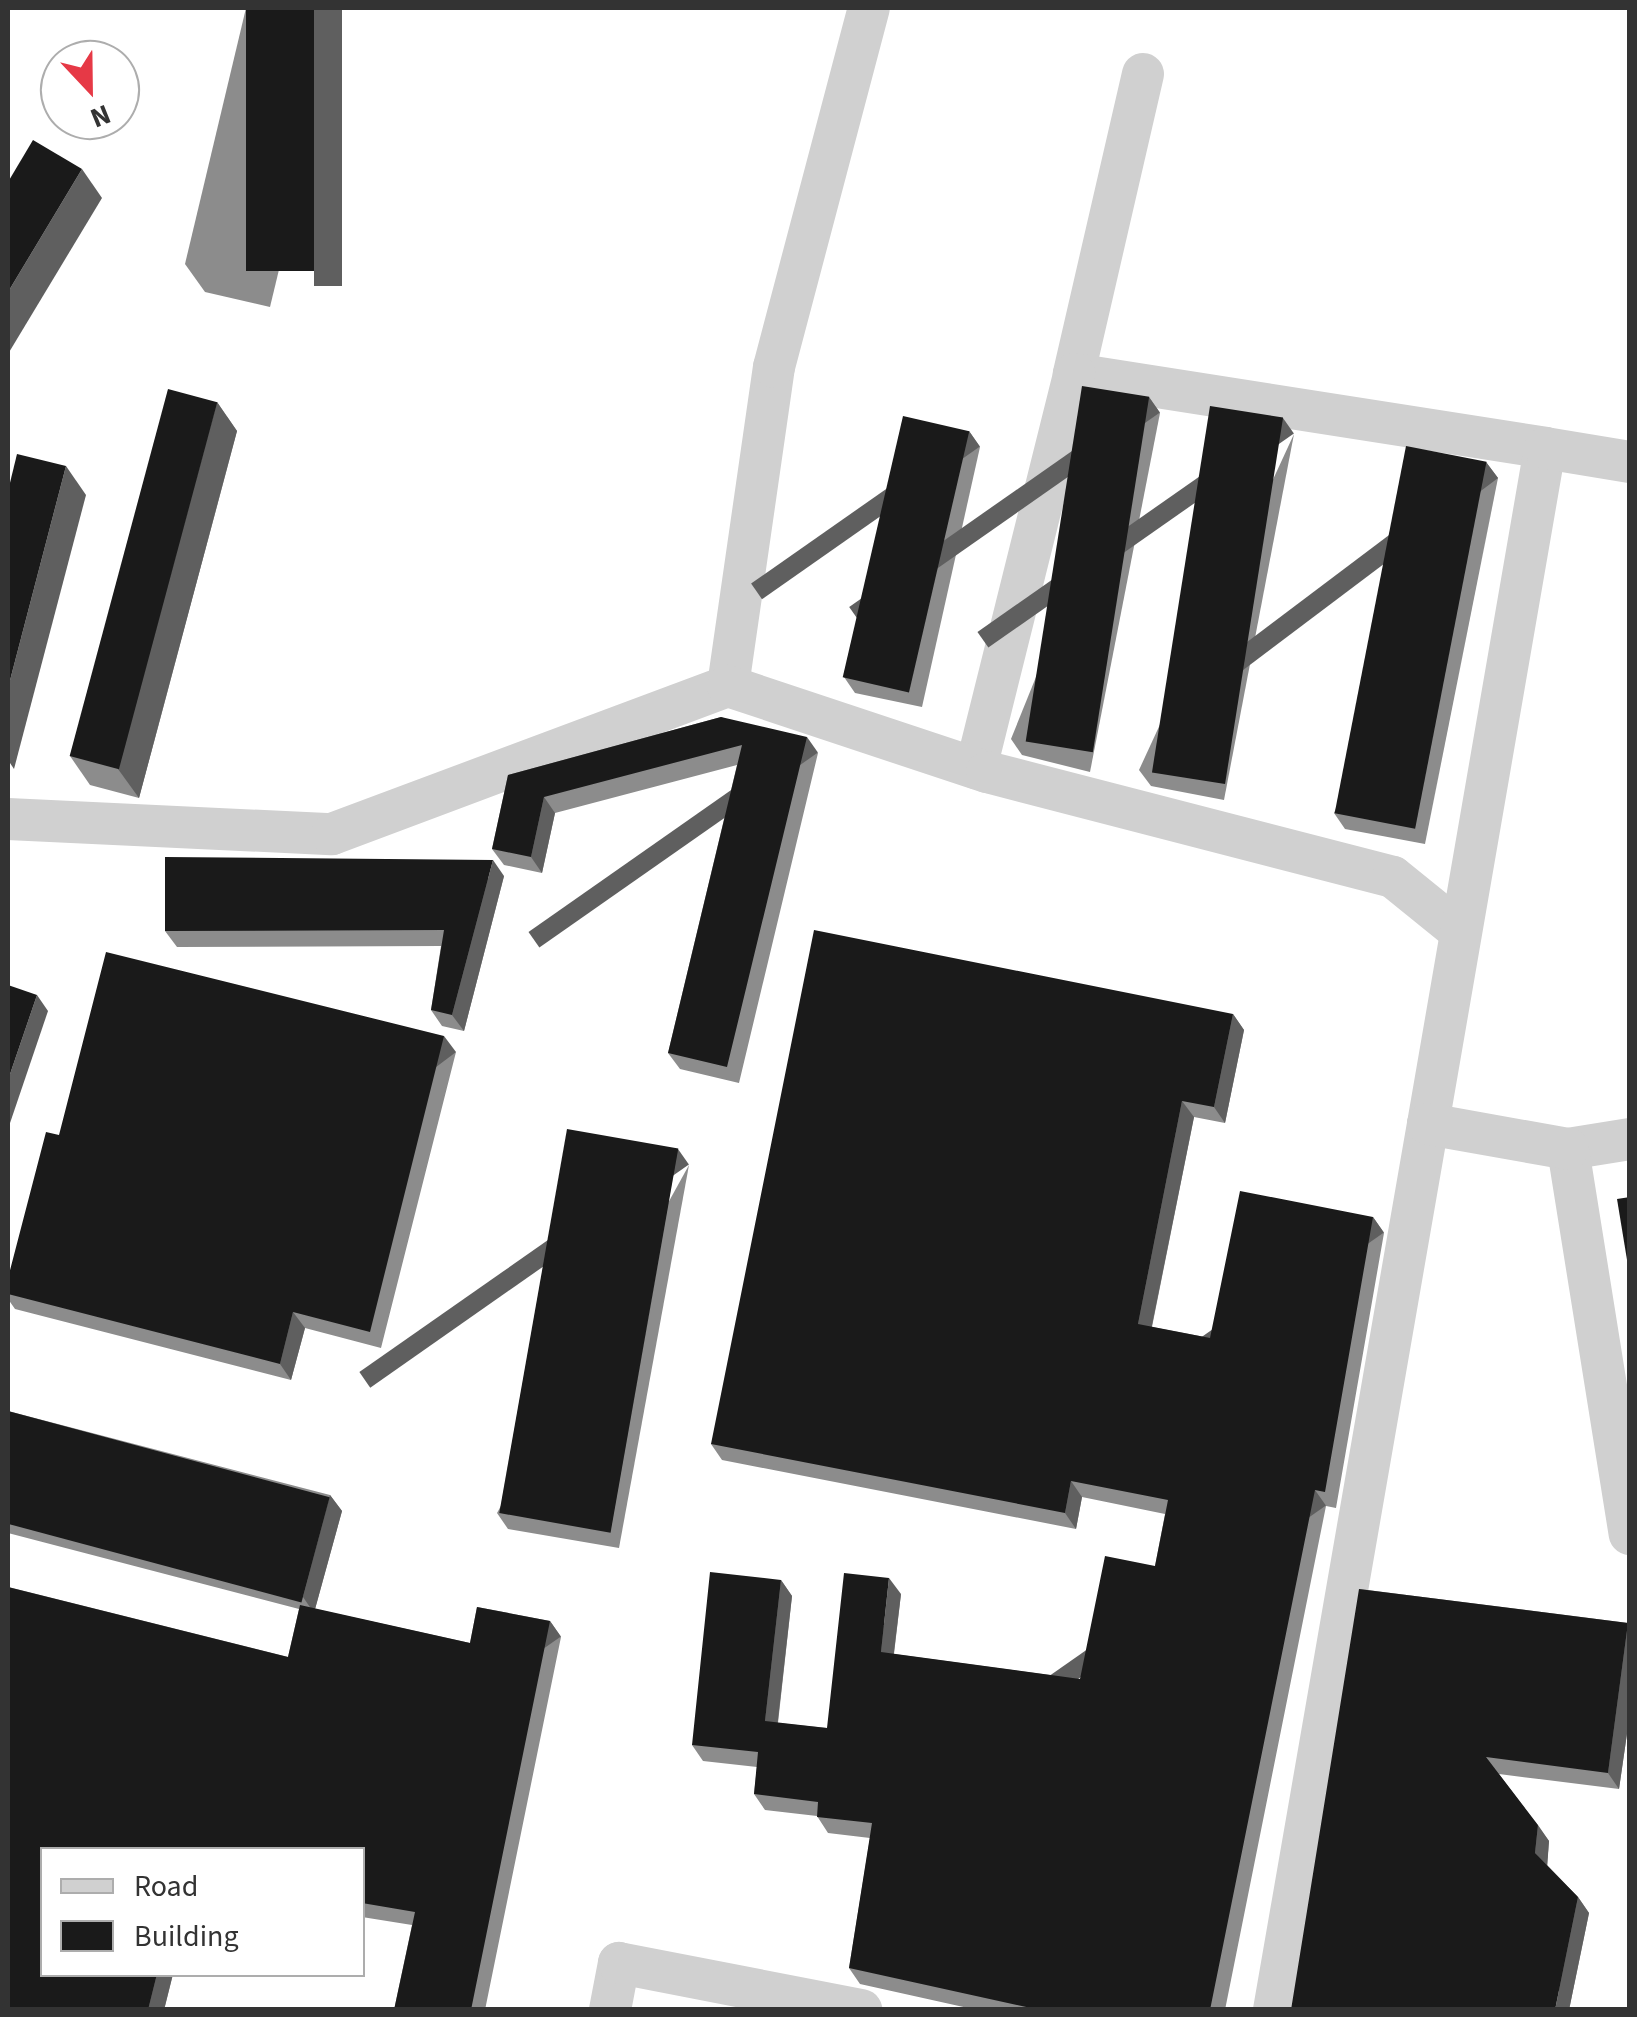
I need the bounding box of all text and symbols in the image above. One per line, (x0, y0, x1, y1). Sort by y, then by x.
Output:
north arrow (40, 40, 140, 140)
text: N (84, 94, 117, 138)
legend (40, 1847, 365, 1977)
text: Road (134, 1865, 198, 1908)
text: Building (134, 1915, 239, 1958)

